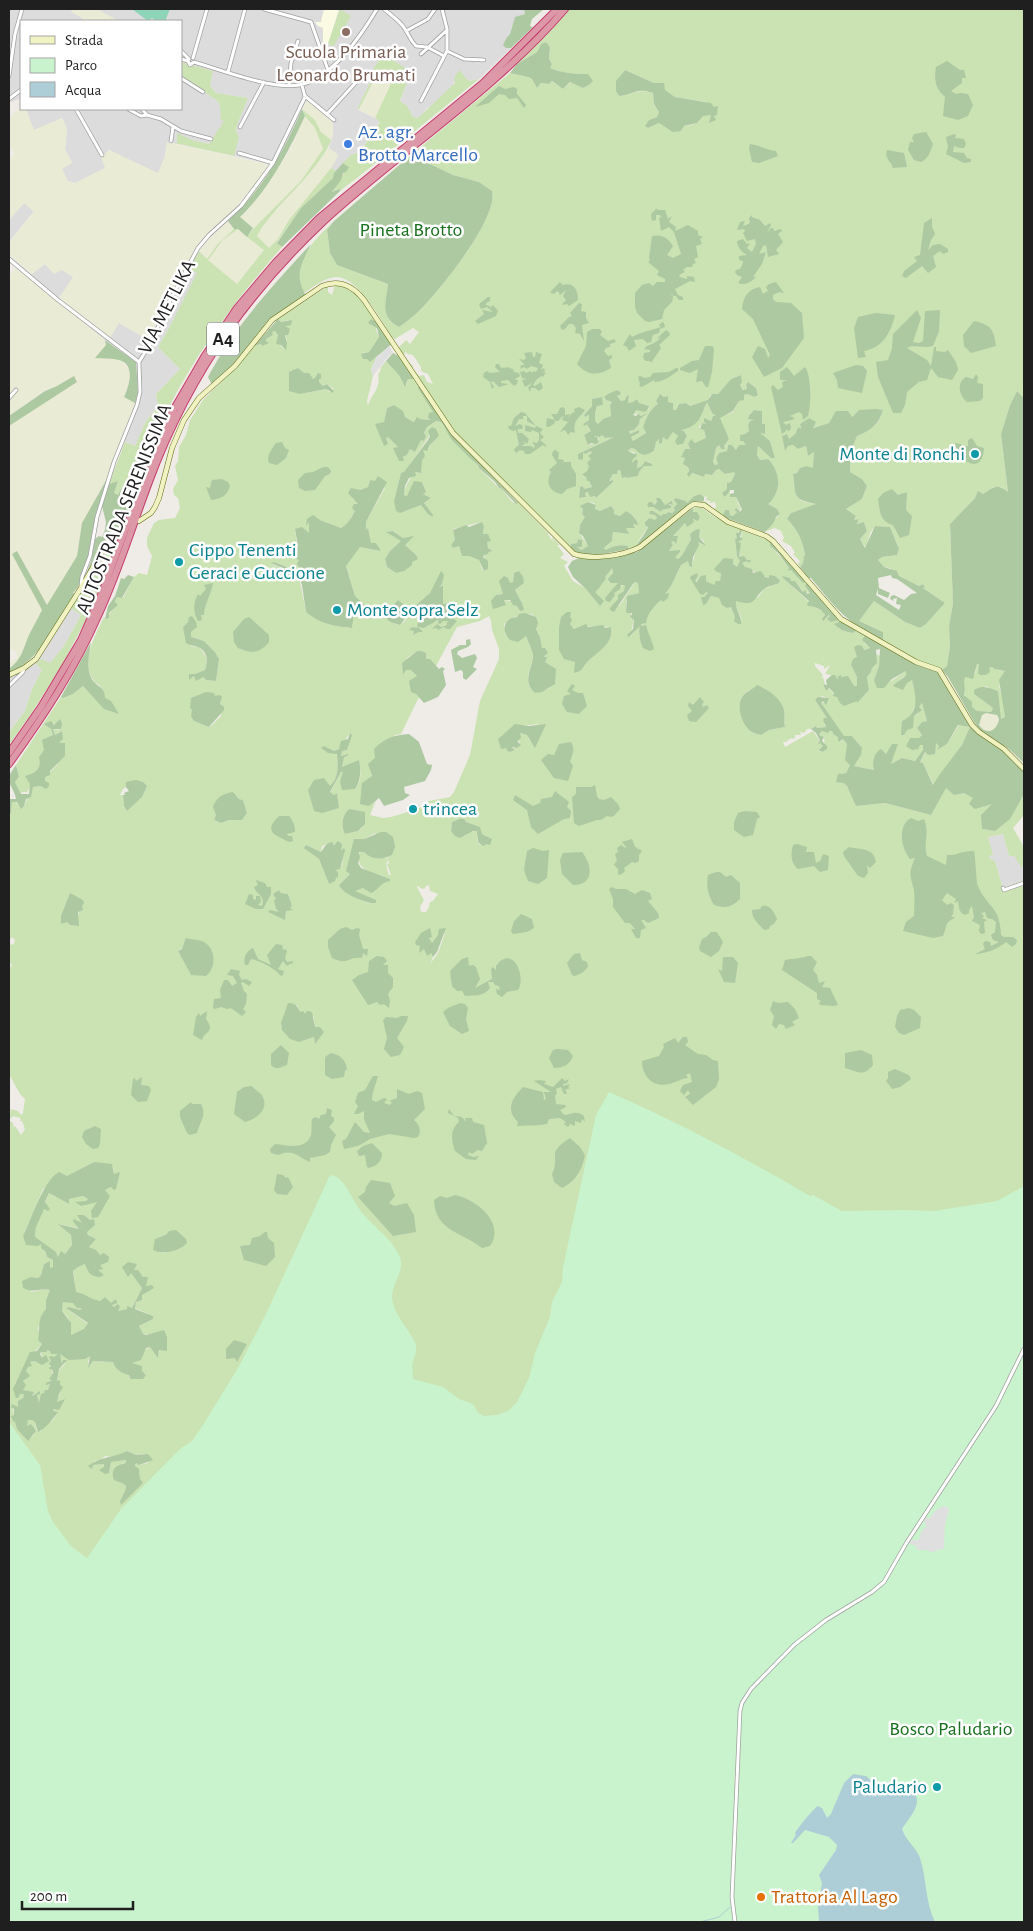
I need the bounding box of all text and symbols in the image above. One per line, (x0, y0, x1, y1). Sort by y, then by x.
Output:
legend (20, 20, 182, 110)
marker: Scuola Primaria Leonardo Brumati (340, 26, 352, 38)
text: Strada (65, 33, 103, 48)
place label: Scuola Primaria Leonardo Brumati (276, 42, 416, 85)
text: Parco (65, 58, 97, 73)
text: Acqua (65, 83, 101, 98)
place label: Az. agr. Brotto Marcello (358, 122, 478, 165)
marker: Az. agr. Brotto Marcello (342, 138, 354, 150)
park label: Pineta Brotto (360, 220, 462, 240)
street label: VIA METLIKA (135, 256, 199, 357)
road number: A4 (207, 322, 239, 356)
street label: AUTOSTRADA SERENISSIMA (73, 401, 176, 617)
place label: Monte di Ronchi (839, 444, 965, 464)
marker: Monte di Ronchi (969, 448, 981, 460)
place label: Cippo Tenenti Geraci e Guccione (189, 540, 325, 583)
marker: Cippo Tenenti Geraci e Guccione (173, 556, 185, 568)
place label: Monte sopra Selz (347, 600, 478, 620)
marker: Monte sopra Selz (331, 604, 343, 616)
place label: trincea (423, 799, 477, 819)
marker: trincea (407, 803, 419, 815)
park label: Bosco Paludario (889, 1719, 1013, 1739)
place label: Paludario (852, 1777, 927, 1797)
marker: Paludario (931, 1781, 943, 1793)
scale bar (22, 1878, 134, 1910)
place label: Trattoria Al Lago (771, 1887, 898, 1907)
text: 200 m (30, 1889, 67, 1904)
marker: Trattoria Al Lago (755, 1891, 767, 1903)

